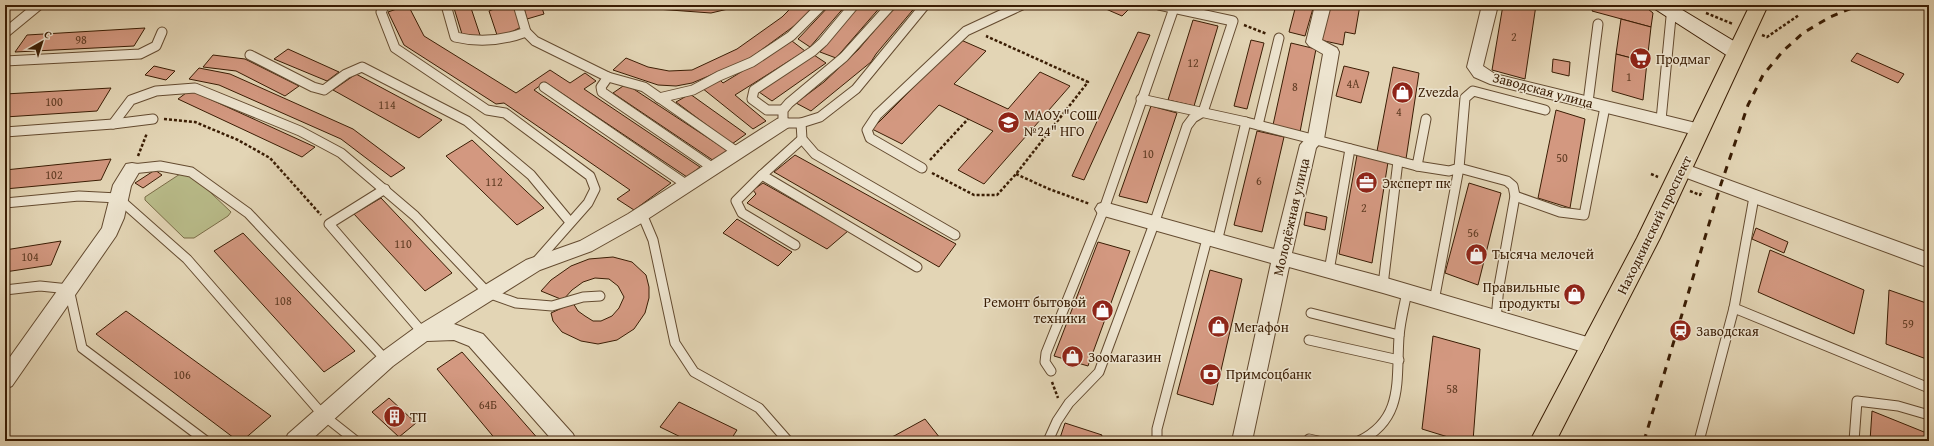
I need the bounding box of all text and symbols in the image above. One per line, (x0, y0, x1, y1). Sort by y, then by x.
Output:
north arrow (22, 22, 62, 62)
text: С (41, 26, 56, 42)
house number: 2 (1511, 28, 1517, 45)
house number: 98 (75, 31, 87, 48)
supermarket icon: Продмаг (1628, 46, 1654, 72)
place label: Продмаг (1656, 49, 1710, 69)
house number: 12 (1187, 54, 1199, 71)
street label: Заводская улица (1490, 67, 1596, 113)
house number: 1 (1626, 68, 1632, 85)
house number: 4А (1346, 75, 1360, 92)
house number: 8 (1292, 78, 1298, 95)
shop icon: Zvezda (1390, 79, 1416, 105)
place label: Zvezda (1418, 82, 1459, 102)
house number: 100 (45, 93, 63, 110)
house number: 114 (378, 96, 396, 113)
house number: 4 (1396, 103, 1402, 120)
place label: МАОУ "СОШ №24" НГО (1024, 105, 1098, 141)
school or university icon: МАОУ "СОШ №24" НГО (996, 110, 1022, 136)
house number: 10 (1142, 145, 1154, 162)
house number: 50 (1556, 149, 1568, 166)
street label: Находкинский проспект (1612, 152, 1696, 298)
street label: Молодёжная улица (1268, 156, 1314, 278)
house number: 102 (45, 166, 63, 183)
office icon: Эксперт пк (1354, 170, 1380, 196)
house number: 6 (1256, 172, 1262, 189)
house number: 112 (485, 173, 503, 190)
place label: Эксперт пк (1382, 173, 1451, 193)
house number: 2 (1361, 199, 1367, 216)
house number: 56 (1467, 224, 1479, 241)
house number: 110 (394, 235, 412, 252)
shop icon: Тысяча мелочей (1464, 241, 1490, 267)
place label: Тысяча мелочей (1492, 244, 1594, 264)
house number: 104 (21, 248, 39, 265)
place label: Правильные продукты (1483, 277, 1560, 313)
shop icon: Правильные продукты (1562, 282, 1588, 308)
house number: 108 (274, 292, 292, 309)
place label: Ремонт бытовой техники (984, 292, 1086, 328)
shop icon: Ремонт бытовой техники (1089, 297, 1115, 323)
shop icon: Мегафон (1206, 314, 1232, 340)
house number: 59 (1902, 315, 1914, 332)
place label: Мегафон (1234, 317, 1289, 337)
station icon: Заводская (1667, 318, 1693, 344)
place label: Заводская (1696, 321, 1759, 341)
shop icon: Зоомагазин (1059, 344, 1085, 370)
place label: Зоомагазин (1088, 347, 1161, 367)
bank icon: Примсоцбанк (1198, 361, 1224, 387)
place label: Примсоцбанк (1226, 364, 1312, 384)
house number: 106 (173, 366, 191, 383)
house number: 58 (1446, 380, 1458, 397)
house number: 64Б (479, 396, 497, 413)
building icon: ТП (381, 404, 407, 430)
place label: ТП (410, 407, 427, 427)

